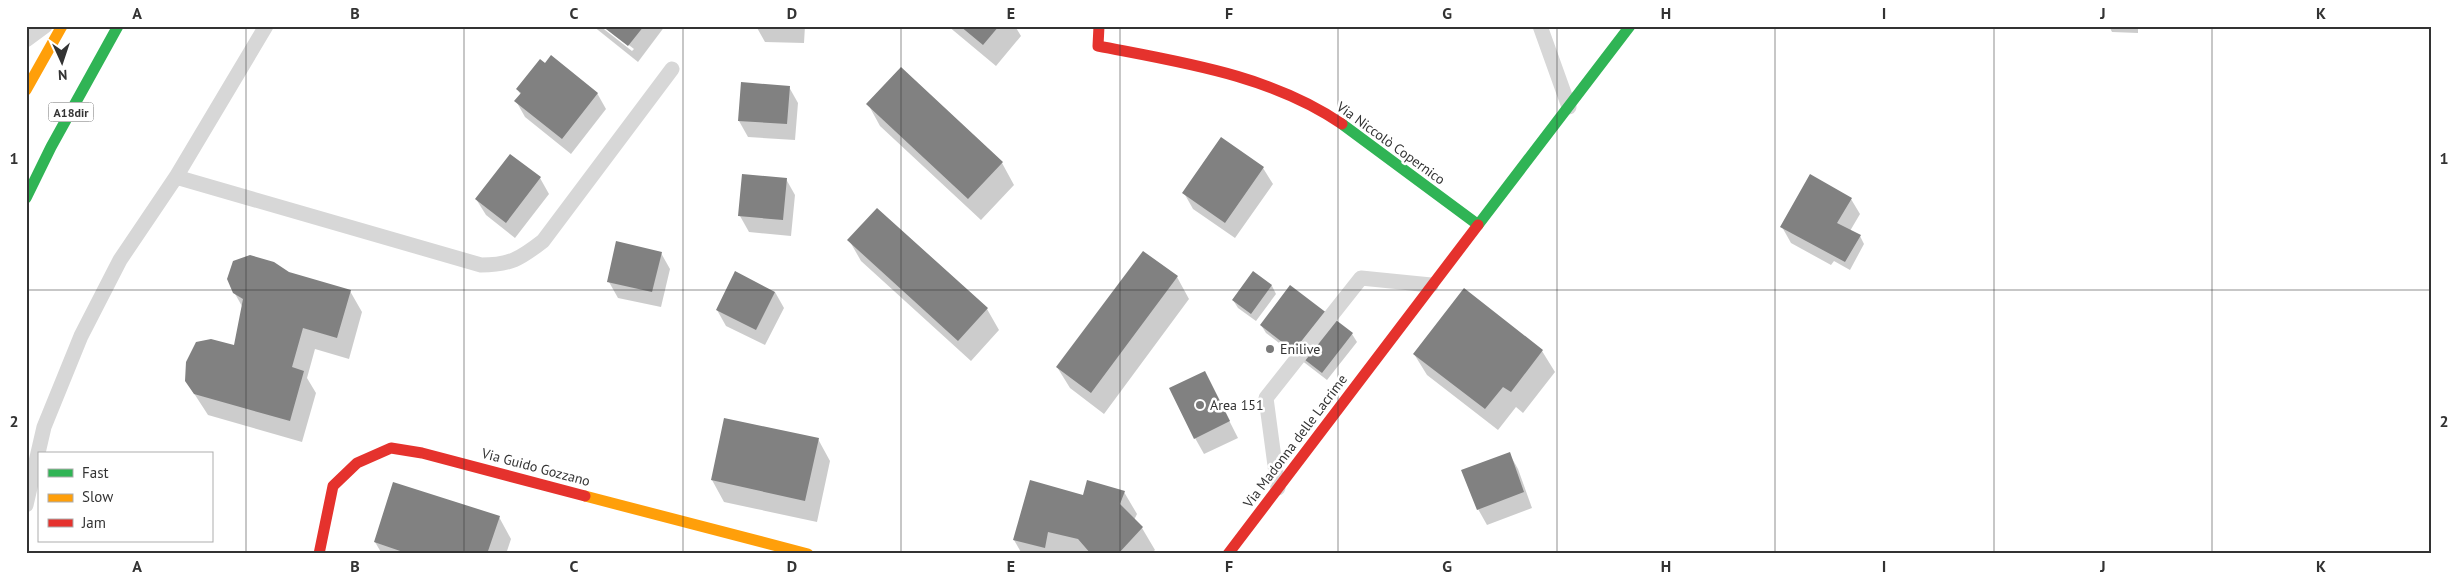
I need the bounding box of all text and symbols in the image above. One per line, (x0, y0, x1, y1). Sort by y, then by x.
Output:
text: A (132, 3, 142, 23)
text: B (350, 3, 360, 23)
text: C (570, 3, 579, 23)
text: D (787, 3, 797, 23)
text: E (1007, 3, 1015, 23)
text: F (1225, 3, 1233, 23)
text: G (1442, 3, 1452, 23)
text: H (1661, 3, 1671, 23)
text: I (1882, 3, 1886, 23)
text: J (2099, 3, 2106, 23)
text: K (2316, 3, 2326, 23)
north arrow (38, 38, 88, 88)
text: N (58, 66, 68, 84)
street label: Via Niccolò Copernico (1332, 97, 1449, 188)
road number: A18dir (48, 102, 94, 121)
text: 1 (9, 148, 19, 168)
text: 1 (2439, 148, 2449, 168)
place label: Enilive (1280, 340, 1320, 358)
marker: Enilive (1264, 343, 1276, 355)
street label: Via Madonna delle Lacrime (1238, 371, 1351, 512)
place label: Area 151 (1210, 396, 1264, 414)
marker: Area 151 (1194, 399, 1206, 411)
text: 2 (9, 411, 19, 431)
text: 2 (2439, 411, 2449, 431)
street label: Via Guido Gozzano (479, 444, 592, 490)
legend (38, 452, 212, 542)
text: Fast (82, 463, 109, 482)
text: Slow (82, 487, 113, 506)
text: Jam (81, 513, 106, 532)
text: A (132, 556, 142, 576)
text: B (350, 556, 360, 576)
text: C (570, 556, 579, 576)
text: D (787, 556, 797, 576)
text: E (1007, 556, 1015, 576)
text: F (1225, 556, 1233, 576)
text: G (1442, 556, 1452, 576)
text: H (1661, 556, 1671, 576)
text: I (1882, 556, 1886, 576)
text: J (2099, 556, 2106, 576)
text: K (2316, 556, 2326, 576)

